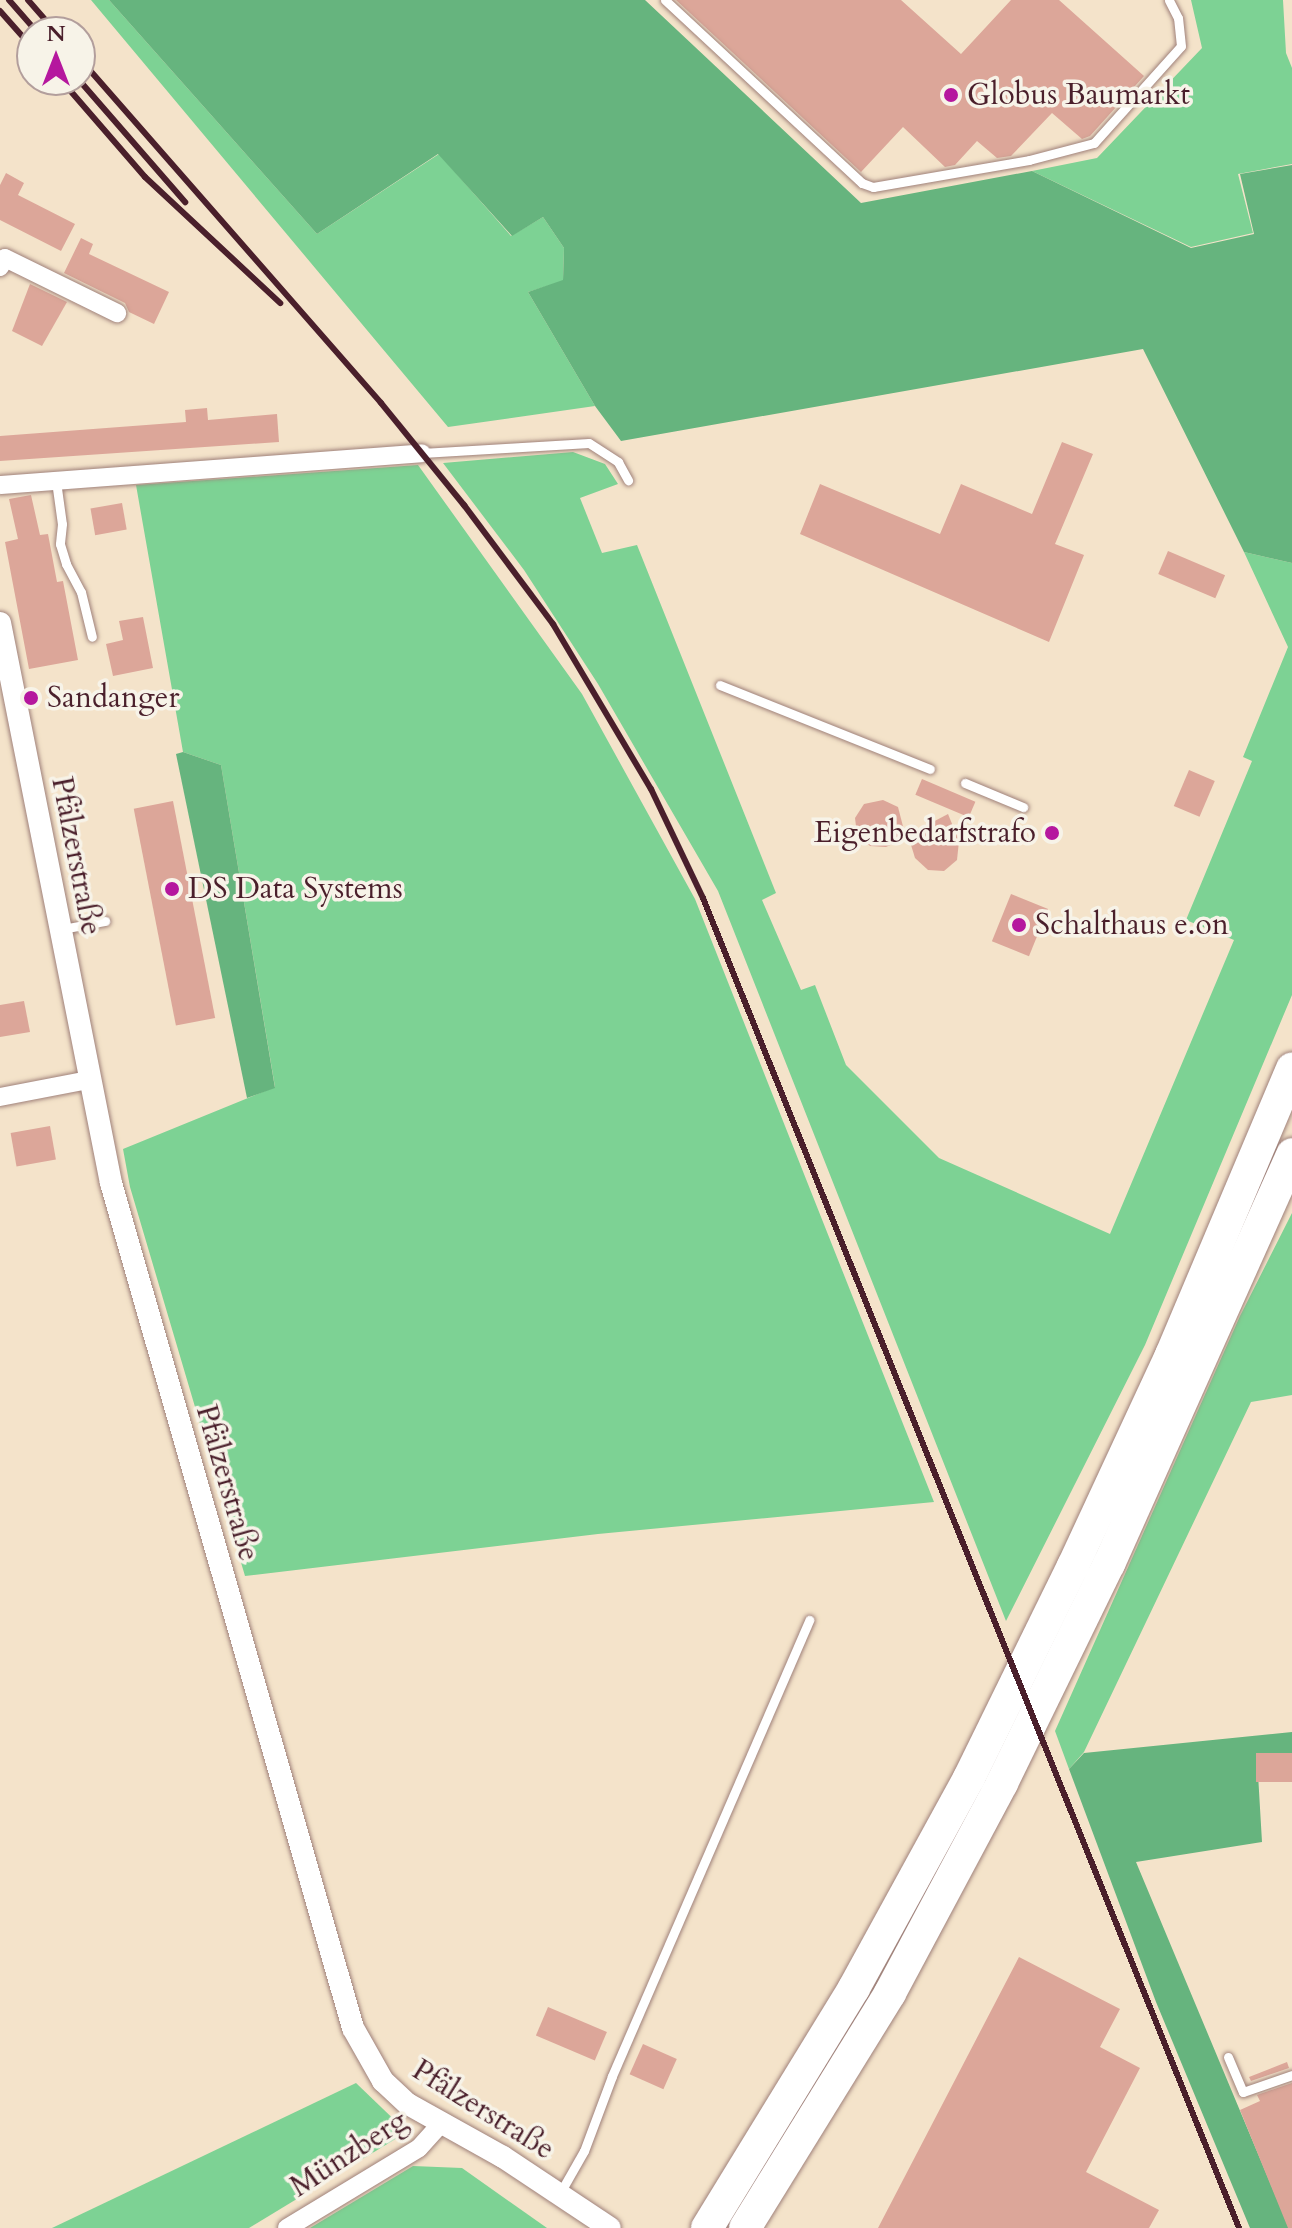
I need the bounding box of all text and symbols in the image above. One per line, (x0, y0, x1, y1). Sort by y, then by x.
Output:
north arrow (16, 16, 96, 96)
text: N (46, 19, 66, 49)
place label: Globus Baumarkt (967, 77, 1190, 113)
marker: Globus Baumarkt (942, 86, 960, 104)
place label: Sandanger (47, 680, 179, 716)
marker: Sandanger (22, 689, 40, 707)
street label: Pfälzerstraße (43, 774, 109, 938)
place label: Eigenbedarfstrafo (814, 815, 1036, 851)
marker: Eigenbedarfstrafo (1043, 824, 1061, 842)
place label: DS Data Systems (188, 871, 403, 907)
marker: DS Data Systems (163, 880, 181, 898)
place label: Schalthaus e.on (1035, 907, 1229, 943)
marker: Schalthaus e.on (1010, 916, 1028, 934)
street label: Pfälzerstraße (188, 1401, 266, 1565)
street label: Pfälzerstraße (405, 2052, 561, 2168)
street label: Münzberg (284, 2103, 414, 2205)

